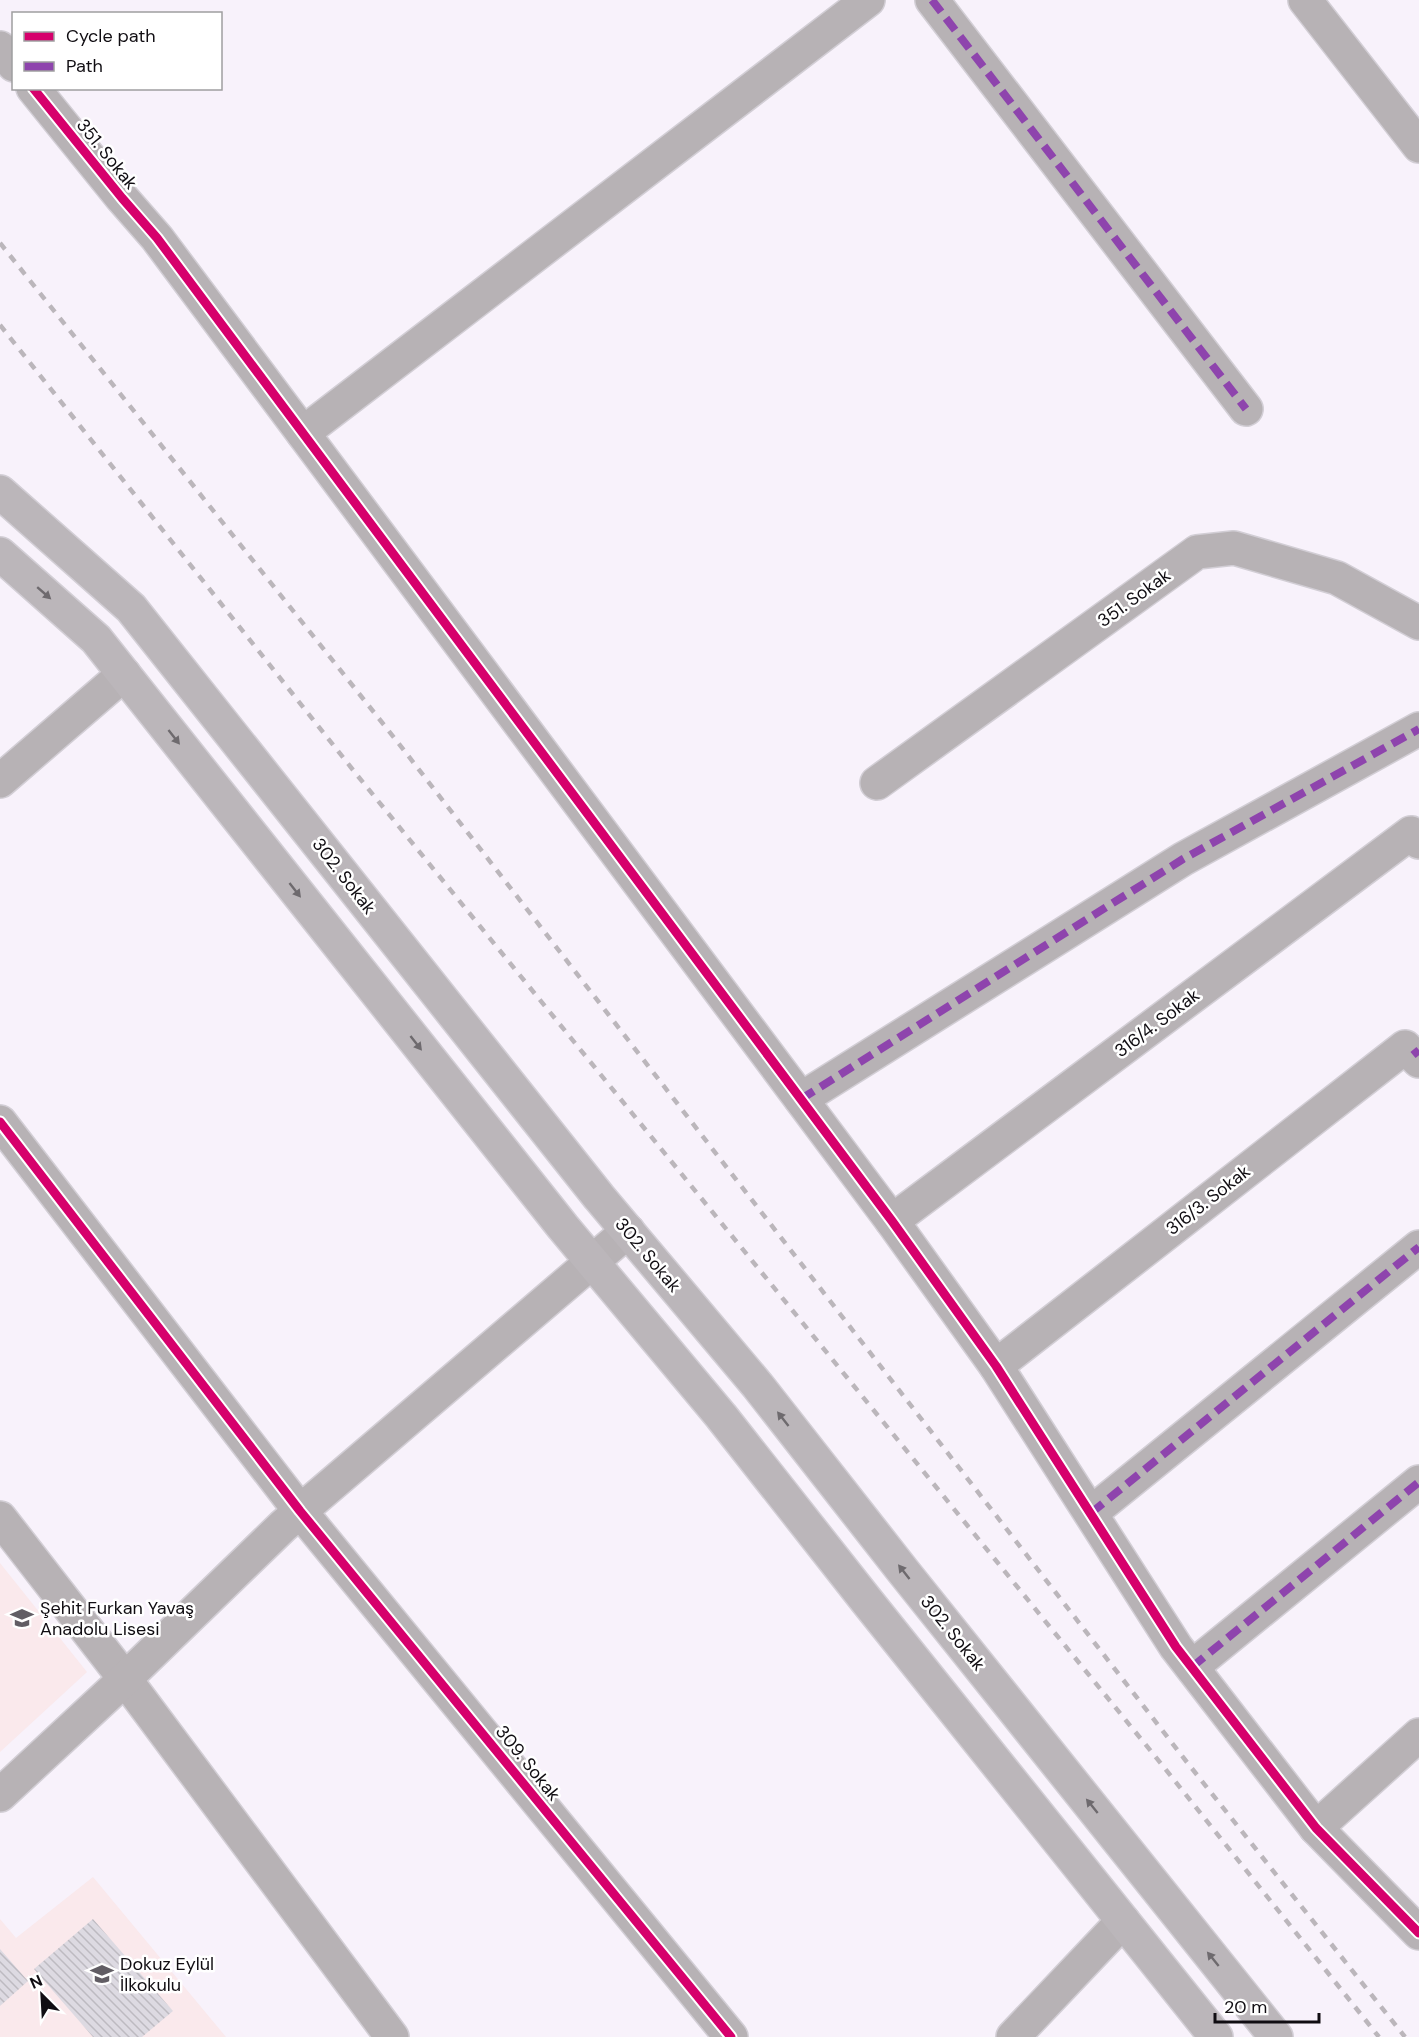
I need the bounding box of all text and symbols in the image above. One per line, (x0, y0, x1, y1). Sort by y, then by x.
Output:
legend (12, 12, 222, 90)
text: Cycle path (66, 24, 156, 48)
text: Path (66, 54, 103, 78)
street label: 351. Sokak (71, 114, 143, 194)
street label: 351. Sokak (1093, 563, 1175, 633)
one-way arrow (36, 586, 51, 599)
one-way arrow (167, 729, 180, 744)
street label: 302. Sokak (307, 833, 381, 919)
one-way arrow (289, 882, 302, 898)
street label: 316/4. Sokak (1110, 983, 1204, 1063)
one-way arrow (410, 1035, 422, 1050)
street label: 316/3. Sokak (1161, 1159, 1255, 1241)
street label: 302. Sokak (610, 1213, 686, 1297)
one-way arrow (777, 1411, 790, 1427)
one-way arrow (898, 1565, 910, 1580)
street label: 302. Sokak (915, 1590, 991, 1676)
place label: Şehit Furkan Yavaş Anadolu Lisesi (40, 1596, 194, 1641)
school or university icon: Şehit Furkan Yavaş Anadolu Lisesi (9, 1605, 35, 1631)
street label: 309. Sokak (490, 1720, 566, 1806)
one-way arrow (1085, 1798, 1098, 1814)
one-way arrow (1208, 1951, 1220, 1966)
place label: Dokuz Eylül İlkokulu (120, 1952, 214, 1997)
school or university icon: Dokuz Eylül İlkokulu (89, 1961, 115, 1987)
north arrow (12, 1965, 72, 2025)
text: N (27, 1970, 46, 1994)
scale bar (1215, 1986, 1318, 2024)
text: 20 m (1224, 1995, 1267, 2019)

